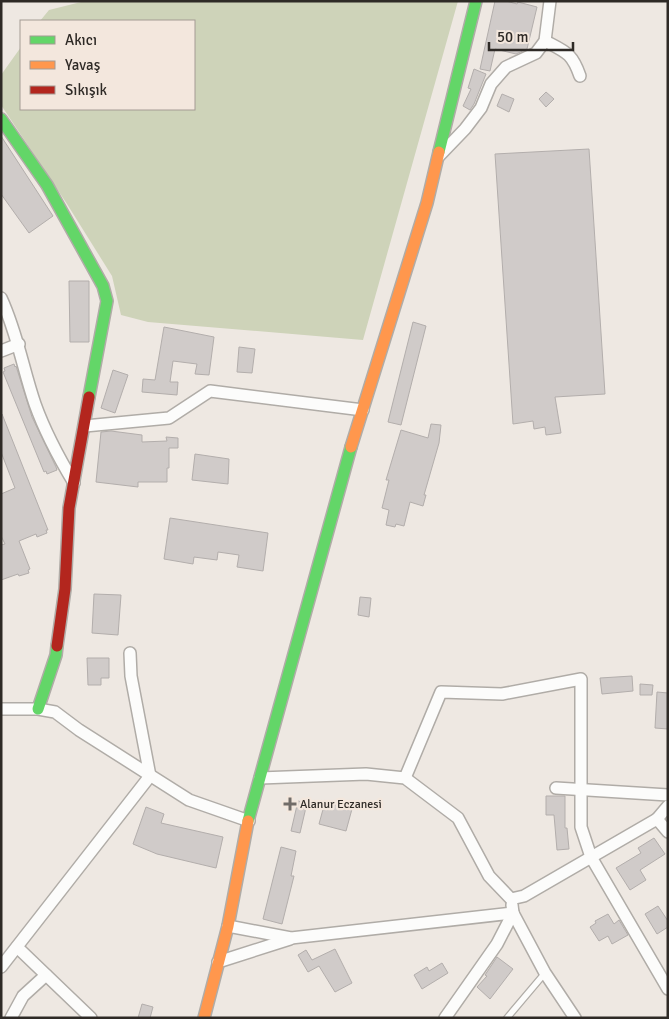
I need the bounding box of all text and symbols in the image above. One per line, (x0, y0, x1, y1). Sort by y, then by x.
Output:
legend (20, 20, 195, 110)
scale bar (489, 20, 573, 52)
text: 50 m (497, 28, 528, 46)
text: Akıcı (65, 31, 97, 49)
text: Yavaş (65, 56, 101, 74)
text: Sıkışık (65, 81, 108, 99)
place label: Alanur Eczanesi (300, 797, 382, 812)
marker: Alanur Eczanesi (284, 798, 296, 810)

